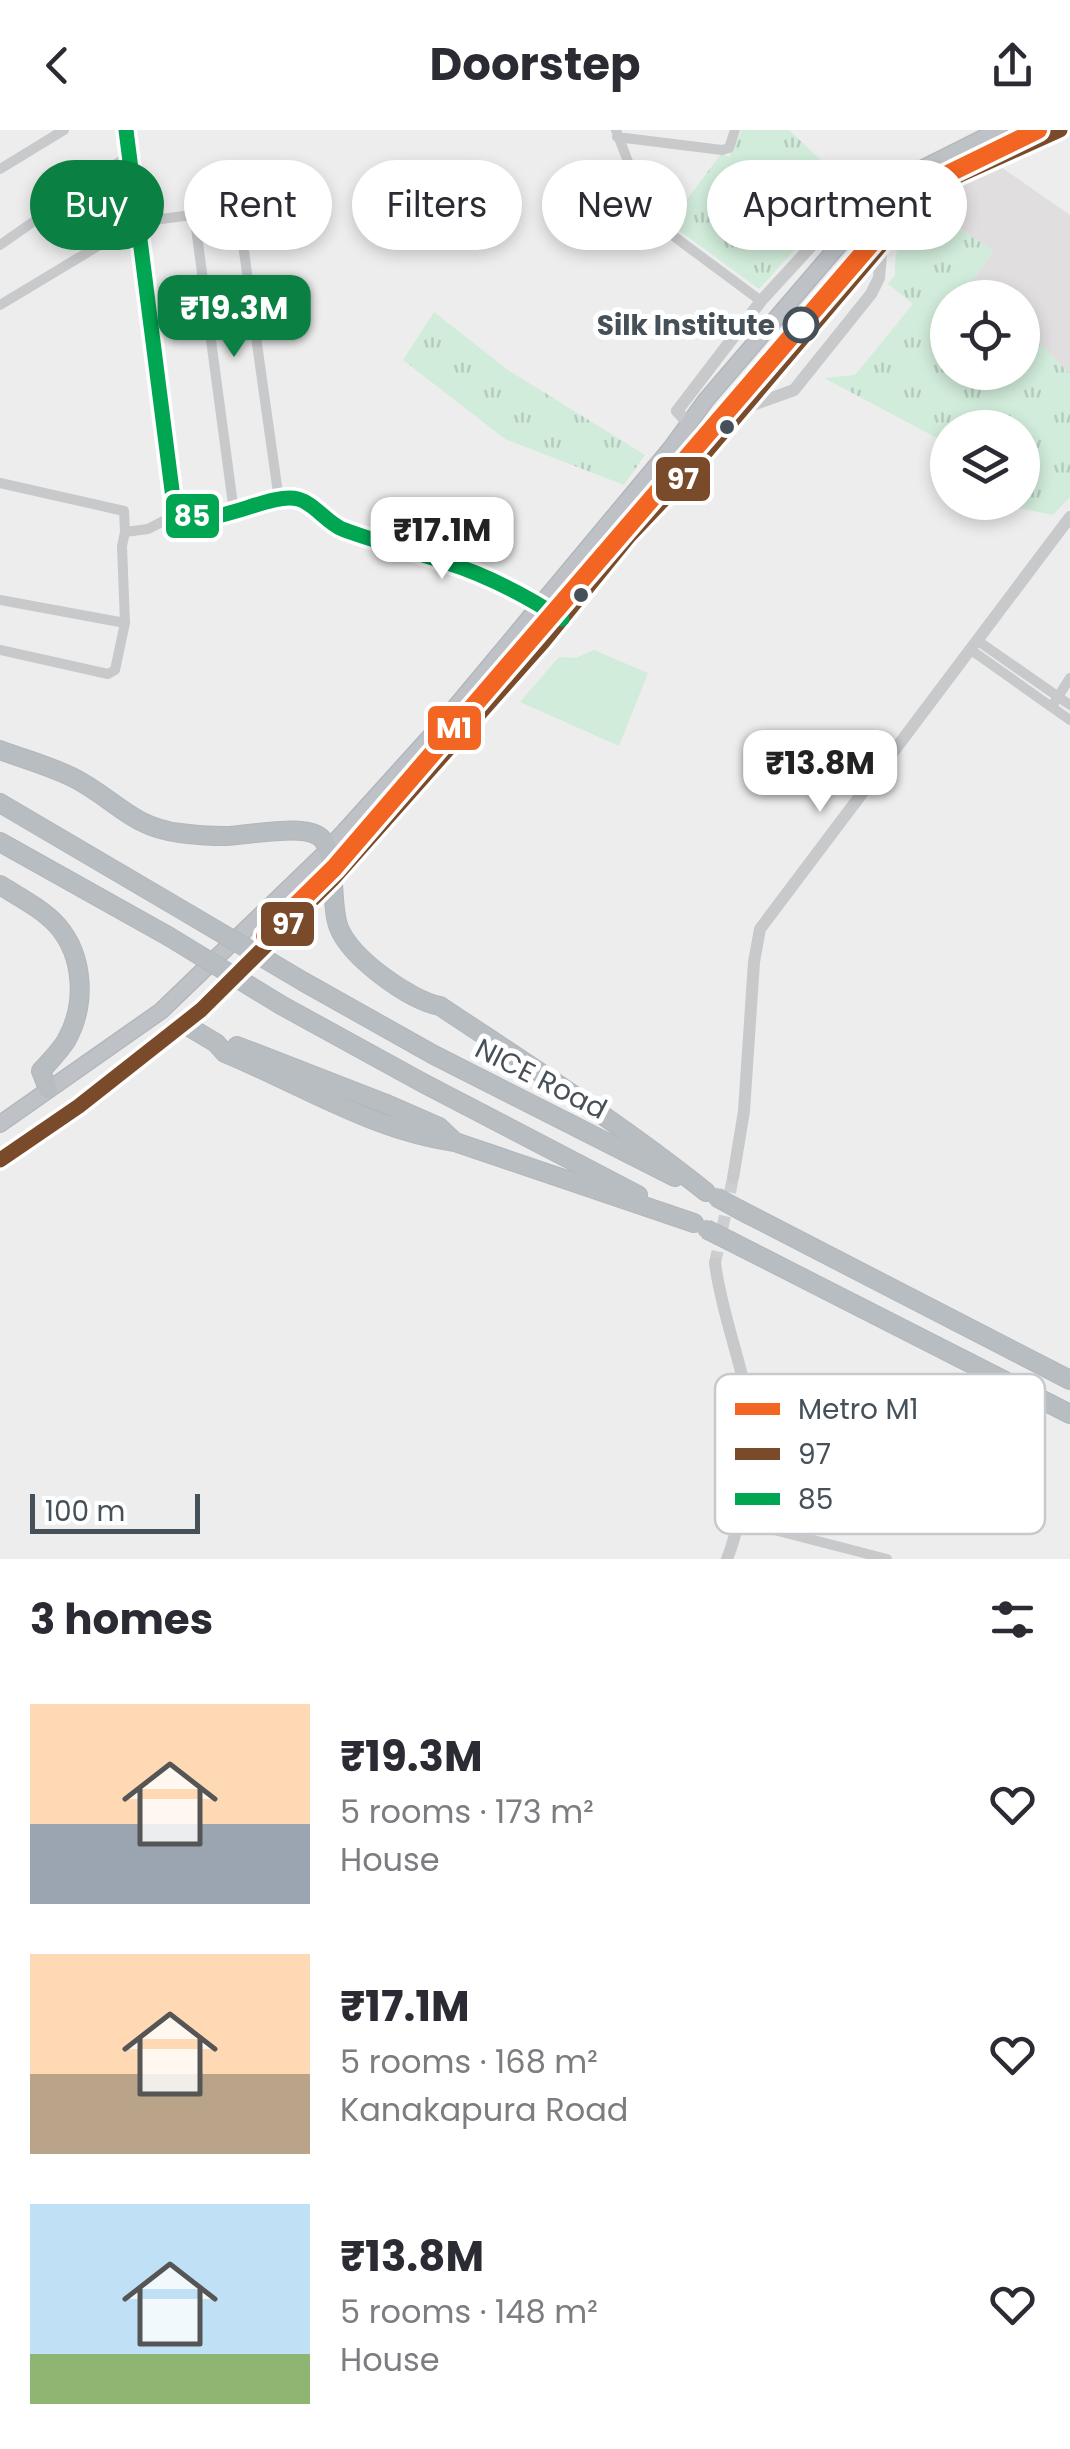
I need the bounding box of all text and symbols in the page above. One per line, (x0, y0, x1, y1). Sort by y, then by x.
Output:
text: Doorstep (430, 33, 640, 96)
icon: back (30, 38, 85, 93)
icon: share (985, 38, 1040, 93)
chip: Buy (30, 160, 164, 250)
chip: Rent (184, 160, 332, 250)
chip: Filters (352, 160, 522, 250)
chip: New (542, 160, 687, 250)
chip: Apartment (707, 160, 967, 250)
pin: ₹19.3M (153, 275, 315, 360)
map controls (930, 280, 1040, 520)
button: locate (930, 280, 1040, 390)
text: ₹19.3M (180, 285, 288, 330)
place label: Silk Institute (597, 306, 775, 345)
marker: Silk Institute (784, 308, 818, 342)
button: layers (930, 410, 1040, 520)
unlabelled marker (717, 417, 737, 437)
line badge: 97 (654, 455, 712, 503)
text: 97 (667, 460, 699, 499)
line badge: 85 (164, 492, 221, 540)
text: 85 (174, 497, 210, 536)
pin: ₹17.1M (361, 497, 523, 582)
text: ₹17.1M (393, 507, 491, 552)
unlabelled marker (571, 585, 591, 605)
line badge: M1 (426, 704, 483, 752)
text: M1 (436, 709, 472, 748)
pin: ₹13.8M (739, 730, 901, 815)
text: ₹13.8M (765, 740, 875, 785)
line badge: 97 (259, 900, 316, 948)
text: 97 (272, 905, 304, 944)
street label: NICE Road (469, 1029, 613, 1129)
legend (715, 1374, 1045, 1534)
text: Metro M1 (798, 1390, 919, 1429)
text: 97 (798, 1435, 831, 1474)
text: 85 (798, 1480, 833, 1519)
scale bar (30, 1489, 200, 1534)
text: 100 m (45, 1492, 125, 1531)
text: 3 homes (30, 1590, 213, 1649)
icon: filters (985, 1592, 1040, 1647)
text: ₹19.3M (340, 1727, 483, 1786)
icon: home (110, 1744, 230, 1864)
icon: heart (985, 1777, 1040, 1832)
text: 5 rooms · 173 m² (340, 1789, 594, 1834)
text: House (340, 1837, 440, 1882)
text: ₹17.1M (340, 1977, 470, 2036)
icon: home (110, 1994, 230, 2114)
icon: heart (985, 2027, 1040, 2082)
text: 5 rooms · 168 m² (340, 2039, 598, 2084)
text: Kanakapura Road (340, 2087, 628, 2132)
text: ₹13.8M (340, 2227, 484, 2286)
icon: home (110, 2244, 230, 2364)
icon: heart (985, 2277, 1040, 2332)
text: 5 rooms · 148 m² (340, 2289, 598, 2334)
text: House (340, 2337, 440, 2382)

